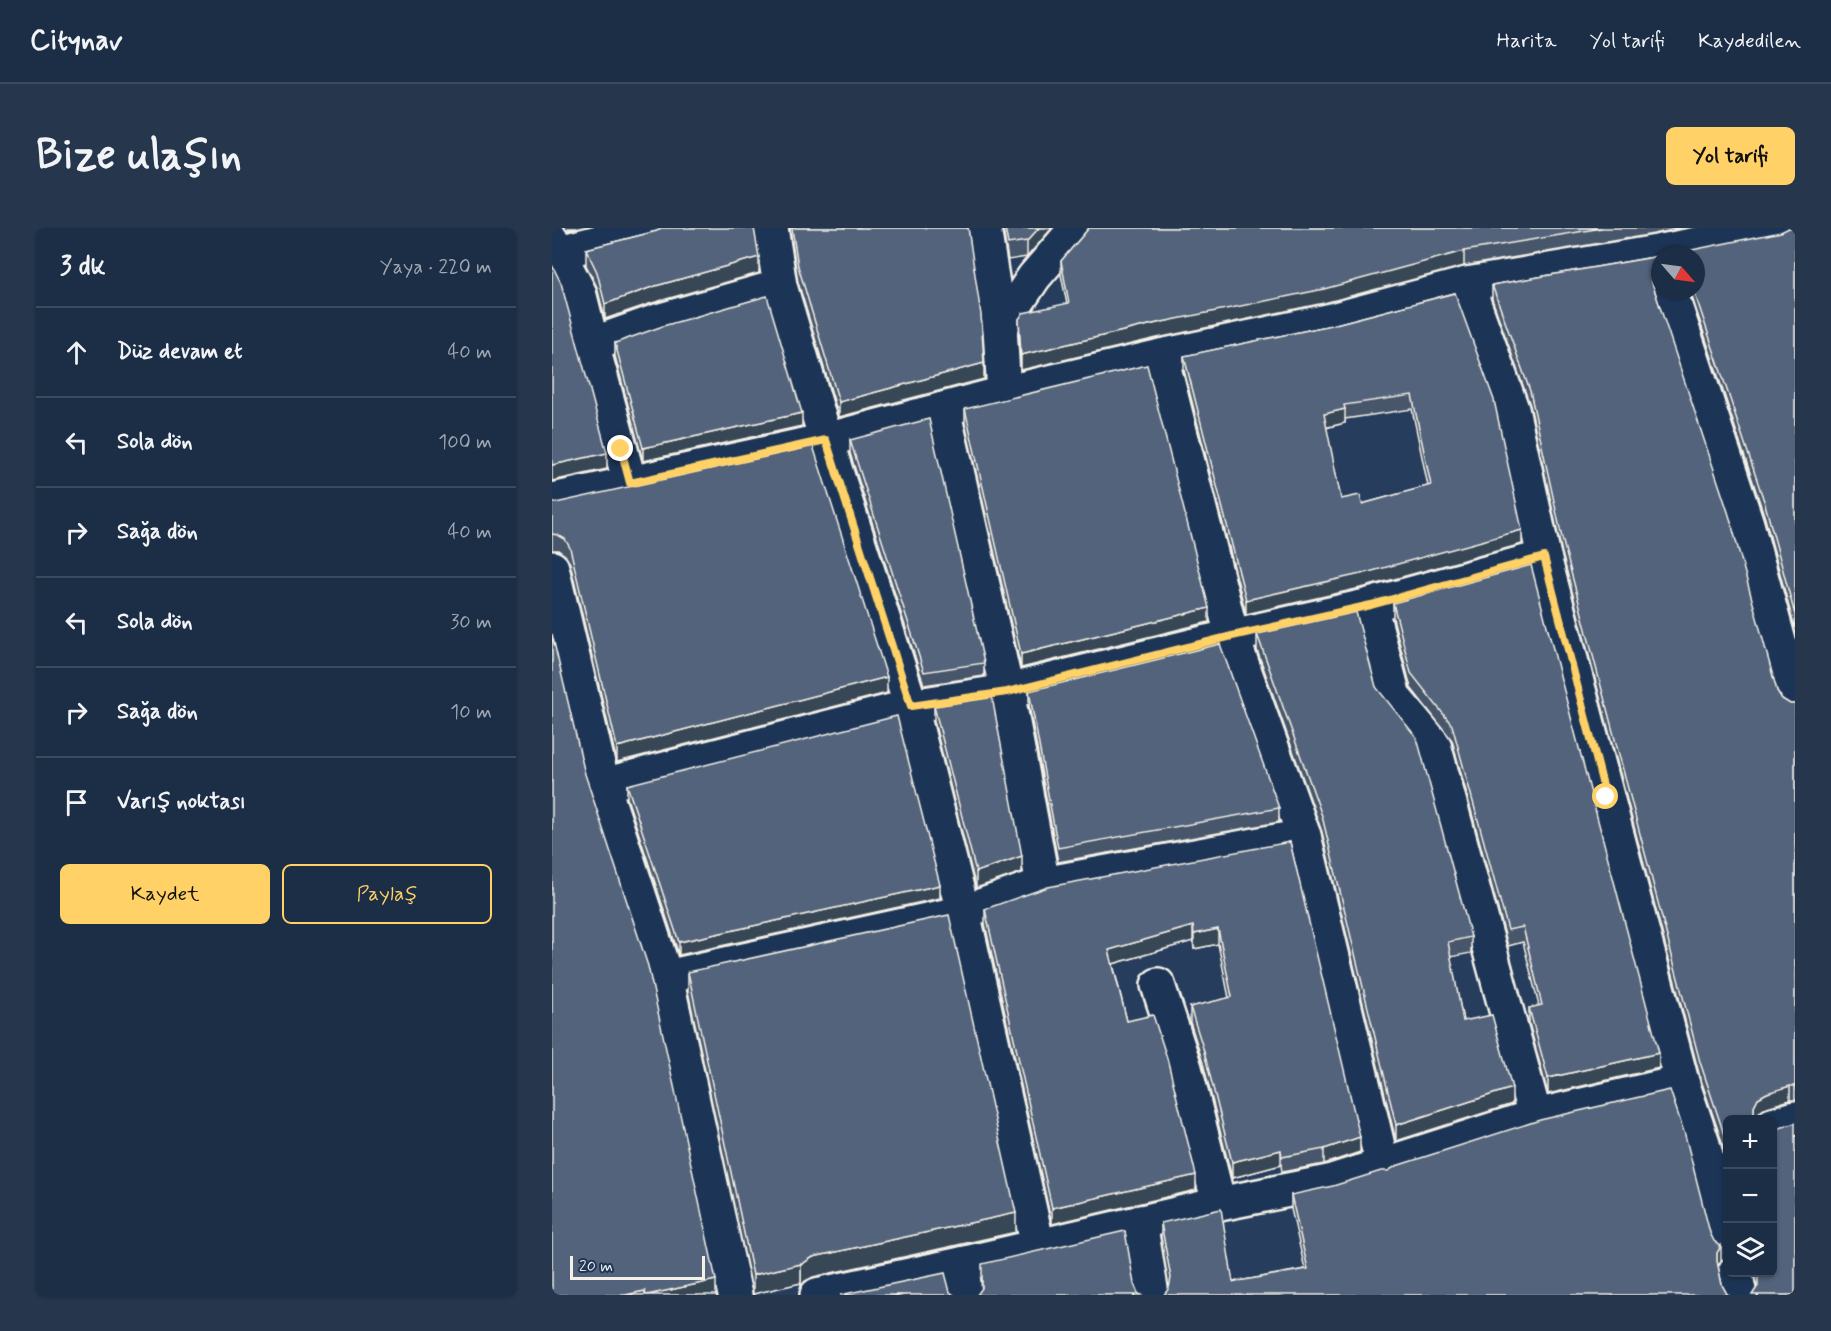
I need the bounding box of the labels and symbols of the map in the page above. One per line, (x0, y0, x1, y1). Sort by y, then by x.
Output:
north arrow (1651, 246, 1705, 300)
route end (607, 435, 633, 461)
route start (1592, 783, 1618, 809)
scale bar (570, 1253, 705, 1280)

